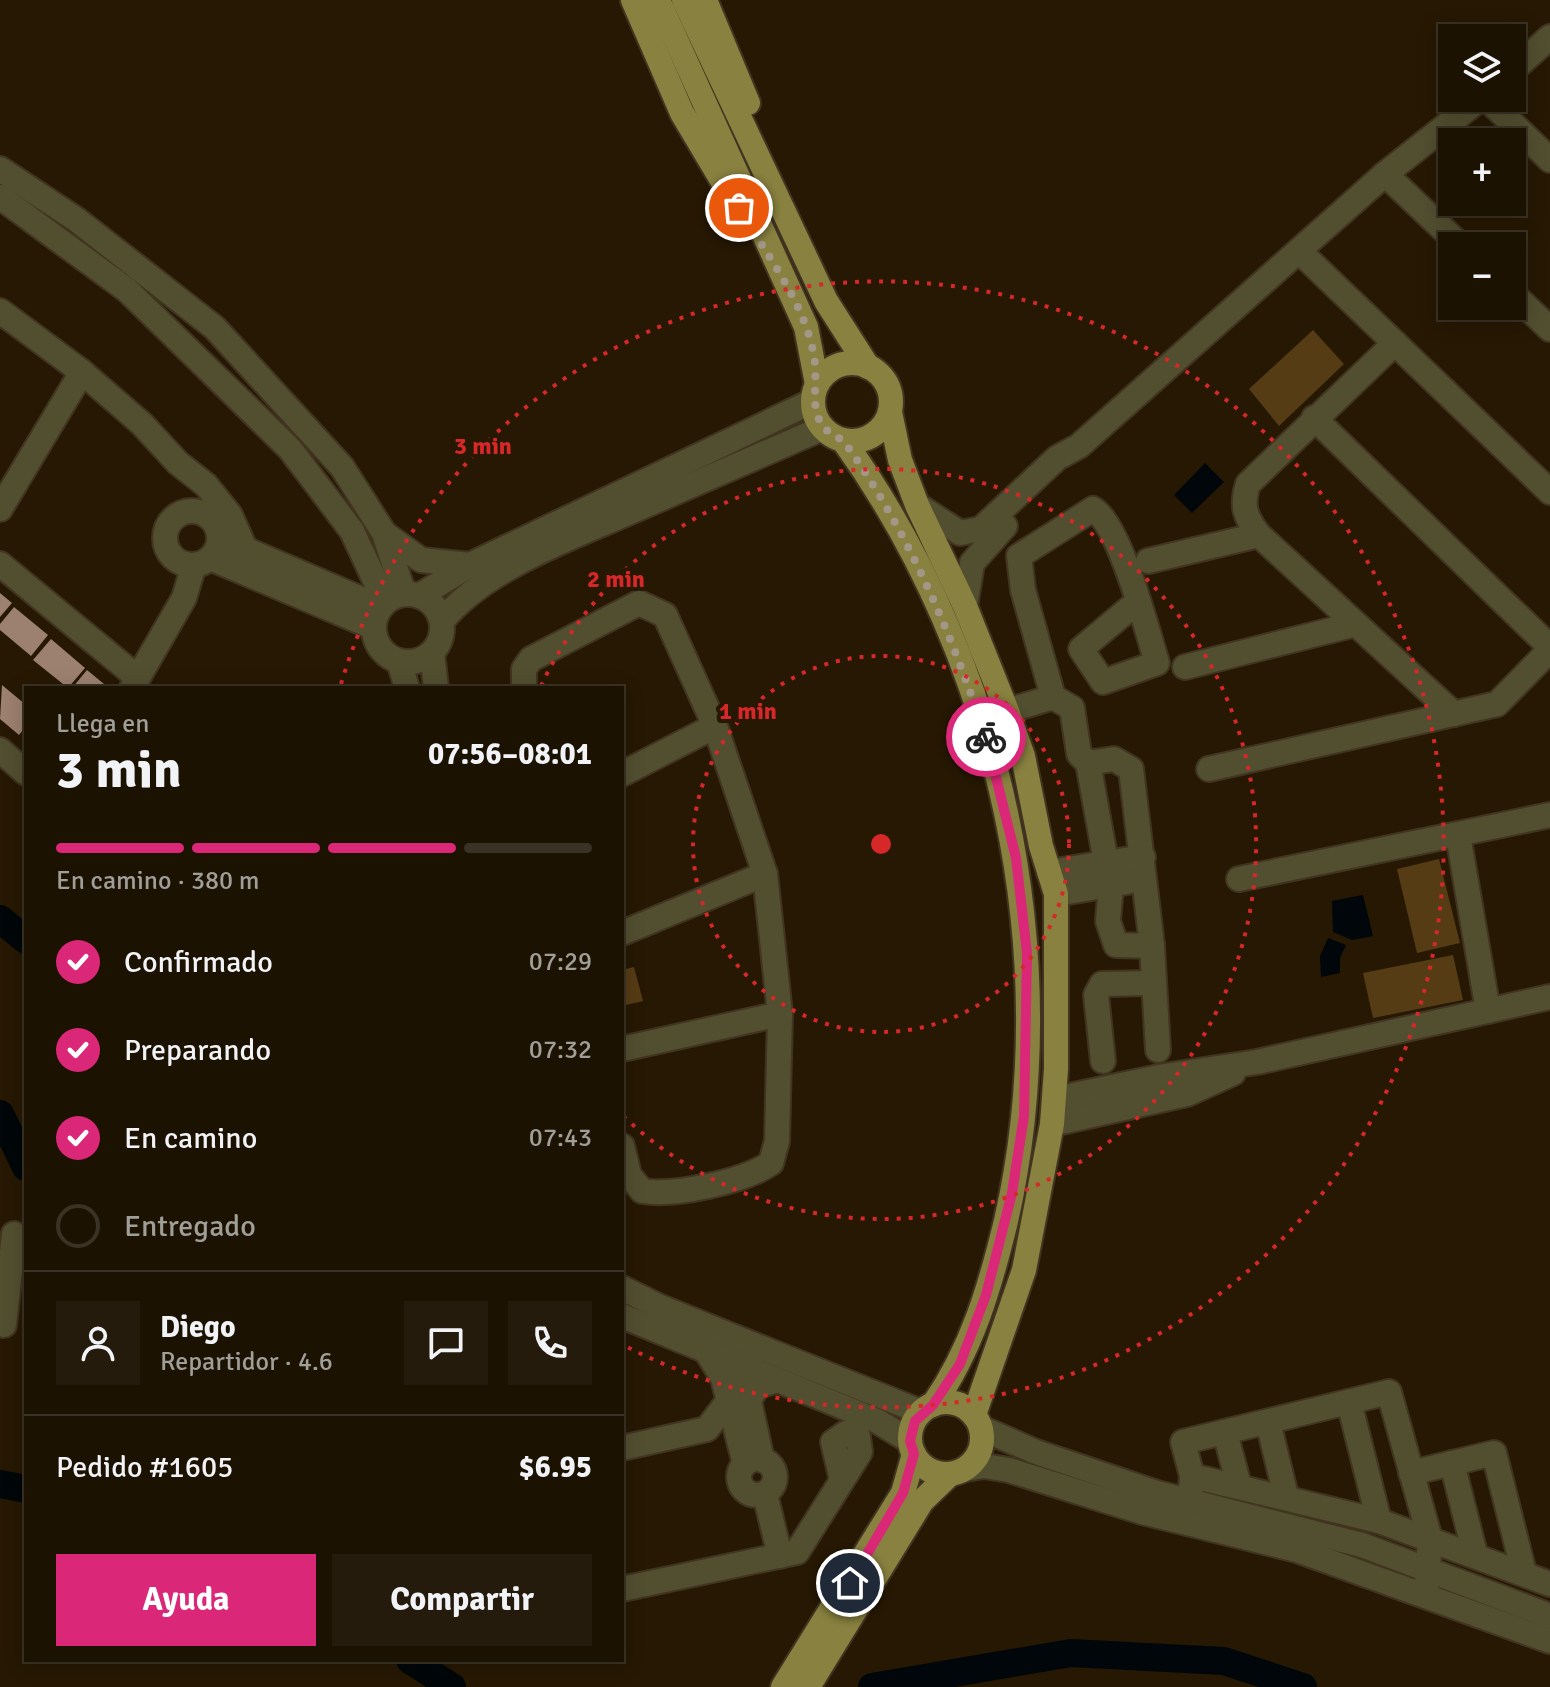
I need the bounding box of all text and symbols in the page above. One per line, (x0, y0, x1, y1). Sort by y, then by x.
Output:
map controls (1438, 24, 1526, 320)
button: layers (1438, 24, 1526, 112)
button: + (1438, 128, 1526, 216)
pin (705, 174, 773, 242)
icon: bag (717, 186, 761, 230)
button: − (1438, 232, 1526, 320)
text: 3 min (454, 431, 512, 461)
text: 2 min (587, 564, 645, 594)
text: 1 min (719, 696, 777, 726)
courier (946, 697, 1026, 777)
text: Llega en (56, 708, 150, 740)
icon: bike (964, 715, 1008, 759)
text: 07:56–08:01 (428, 736, 592, 773)
text: 3 min (56, 738, 182, 802)
centre of rings (867, 830, 895, 858)
text: En camino · 380 m (56, 865, 259, 897)
icon: check (56, 940, 100, 984)
text: Confirmado (124, 944, 273, 981)
text: 07:29 (529, 946, 592, 978)
icon: check (56, 1028, 100, 1072)
text: Preparando (124, 1032, 271, 1069)
text: 07:32 (529, 1034, 592, 1066)
icon: check (56, 1116, 100, 1160)
text: En camino (124, 1120, 257, 1157)
text: 07:43 (529, 1122, 592, 1154)
text: Entregado (124, 1208, 256, 1245)
button: person (56, 1301, 140, 1385)
button: chat (404, 1301, 488, 1385)
button: phone (508, 1301, 592, 1385)
text: Diego (160, 1309, 236, 1346)
text: Repartidor · 4.6 (160, 1346, 333, 1378)
text: Pedido #1605 (56, 1449, 233, 1486)
text: $6.95 (519, 1449, 592, 1486)
pin (816, 1549, 884, 1617)
button: Ayuda (56, 1554, 316, 1646)
button: Compartir (332, 1554, 592, 1646)
icon: home (828, 1561, 872, 1605)

